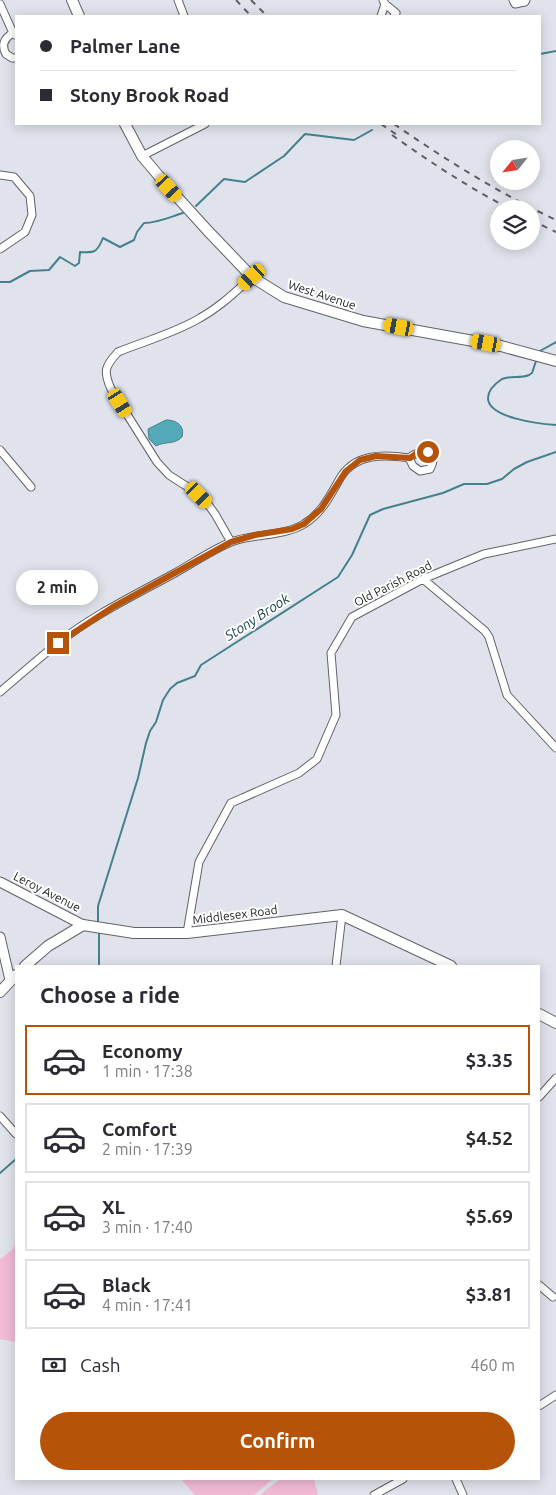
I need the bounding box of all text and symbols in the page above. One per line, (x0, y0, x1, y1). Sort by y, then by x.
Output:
text: Palmer Lane (70, 35, 180, 57)
text: Stony Brook Road (70, 84, 229, 106)
north arrow (490, 140, 540, 190)
map controls (490, 140, 540, 250)
car (153, 172, 184, 204)
button: layers (490, 200, 540, 250)
car (235, 261, 268, 293)
street label: West Avenue (287, 277, 358, 312)
car (382, 317, 415, 337)
car (469, 333, 502, 353)
car (105, 386, 134, 420)
route start (417, 441, 439, 463)
car (183, 479, 214, 511)
street label: Old Parish Road (352, 558, 434, 609)
callout: 2 min (17, 570, 99, 606)
text: 2 min (37, 578, 77, 596)
water label: Stony Brook (221, 590, 293, 644)
route end (47, 632, 69, 654)
street label: Leroy Avenue (12, 869, 83, 914)
street label: Middlesex Road (192, 903, 278, 926)
text: Choose a ride (40, 982, 180, 1007)
icon: car (42, 1038, 87, 1083)
text: Economy (102, 1040, 183, 1062)
text: $3.35 (465, 1049, 513, 1071)
text: 1 min · 17:38 (102, 1062, 193, 1080)
icon: car (42, 1116, 87, 1161)
text: Comfort (102, 1118, 177, 1140)
text: $4.52 (465, 1127, 513, 1149)
text: 2 min · 17:39 (102, 1140, 193, 1158)
icon: car (42, 1194, 87, 1239)
text: XL (102, 1196, 125, 1218)
text: $5.69 (465, 1205, 513, 1227)
text: 3 min · 17:40 (102, 1218, 193, 1236)
icon: car (42, 1272, 87, 1317)
text: Black (102, 1274, 151, 1296)
text: $3.81 (465, 1283, 513, 1305)
text: 4 min · 17:41 (102, 1296, 193, 1314)
icon: cash (40, 1351, 68, 1379)
text: Cash (80, 1354, 121, 1376)
text: 460 m (470, 1356, 515, 1374)
button: Confirm (40, 1412, 515, 1470)

